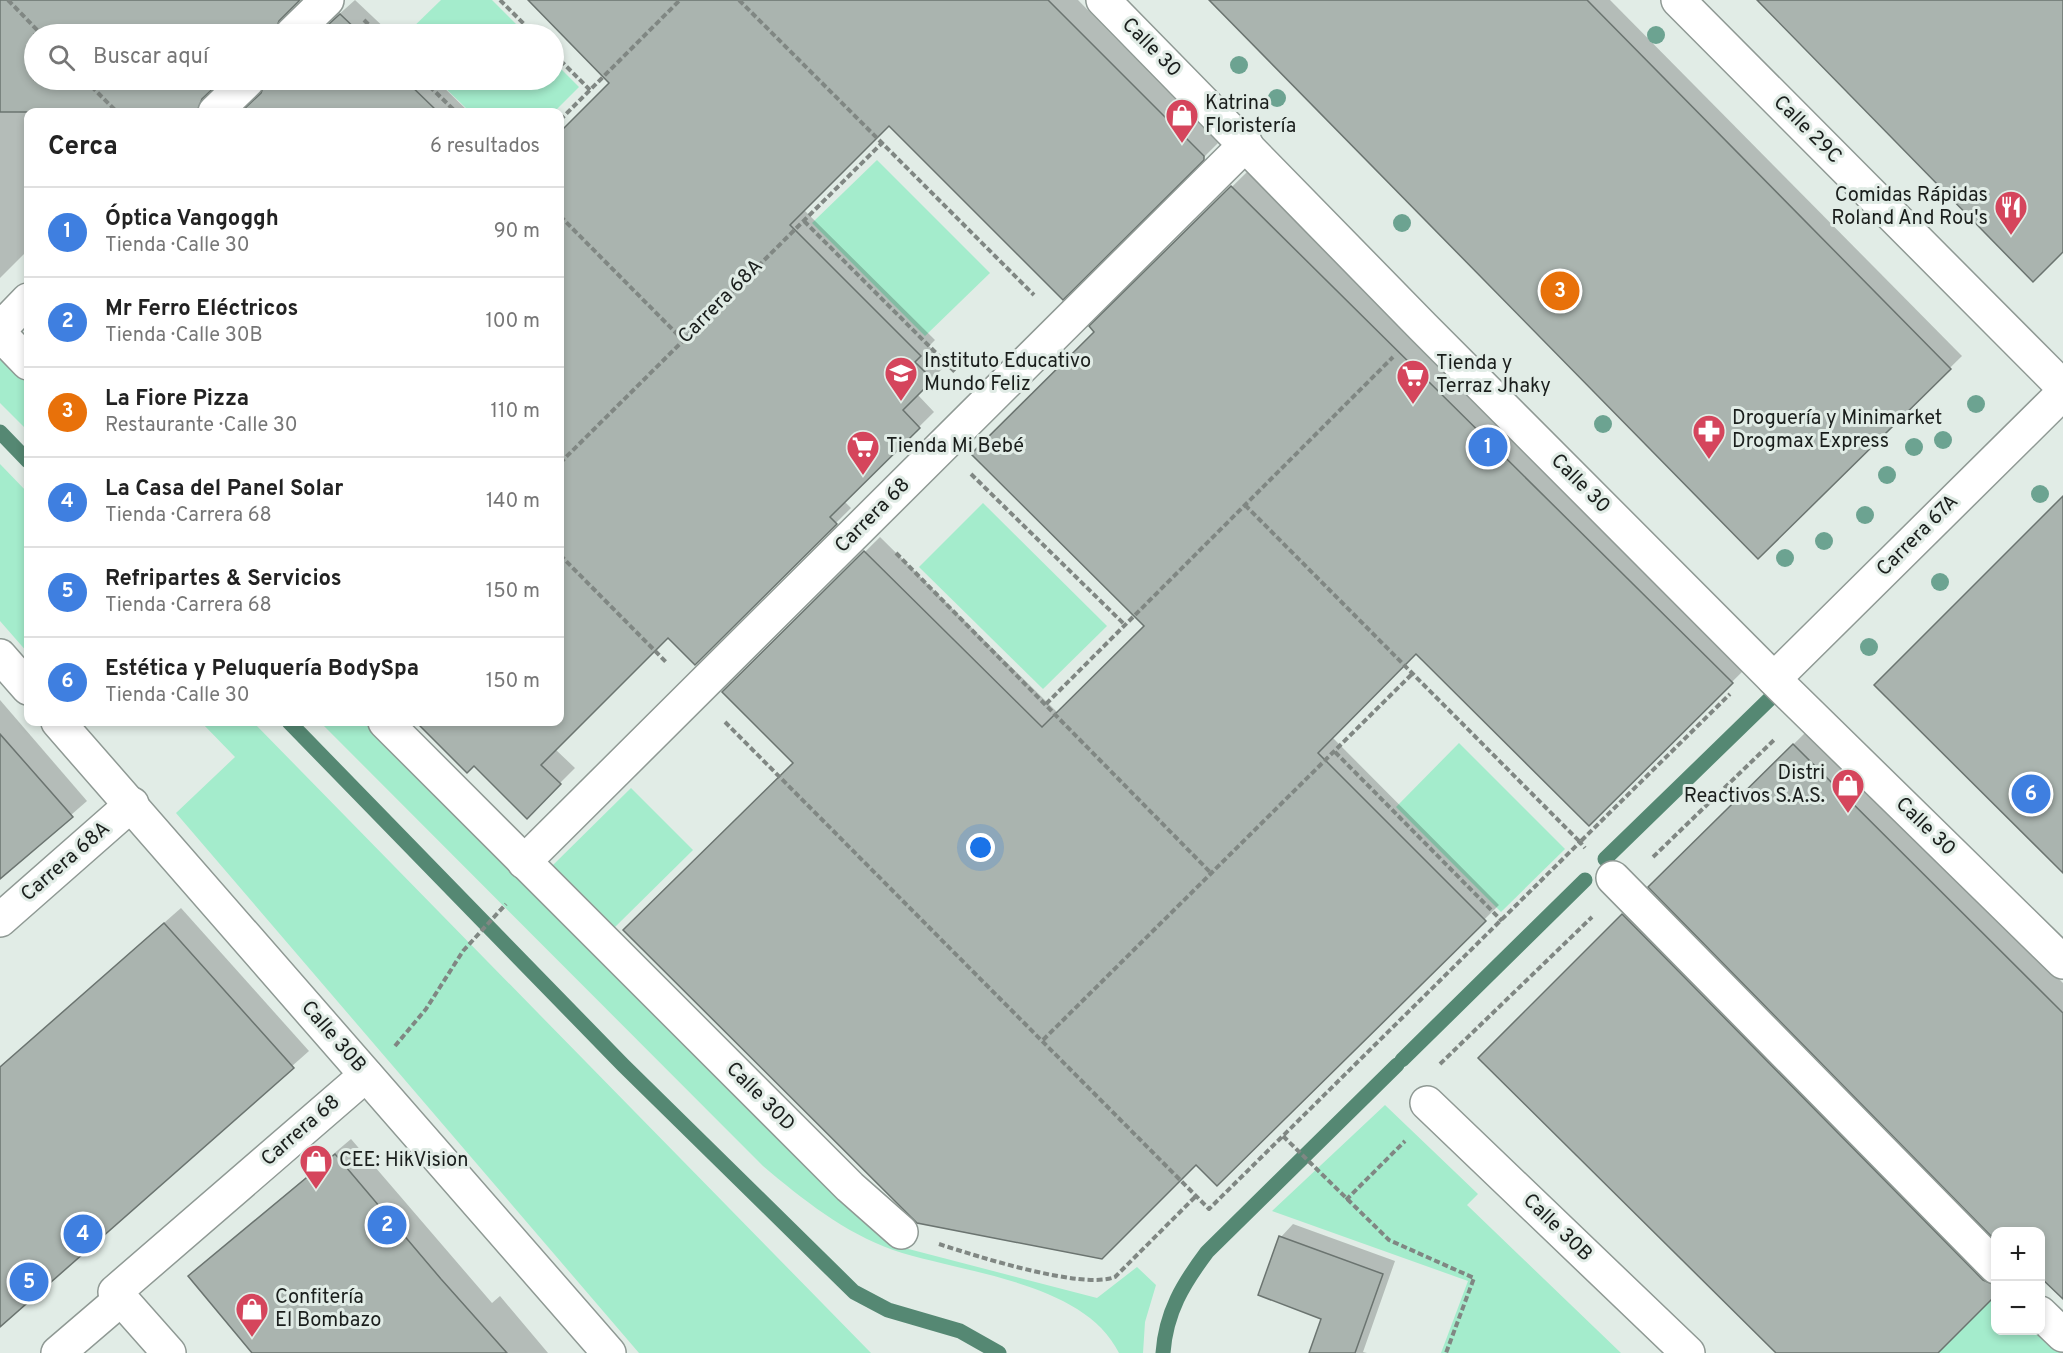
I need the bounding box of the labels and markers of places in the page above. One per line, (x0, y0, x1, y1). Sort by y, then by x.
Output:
place label: Katrina Floristería (1205, 91, 1296, 140)
shop icon: Katrina Floristería (1164, 97, 1200, 144)
place label: Comidas Rápidas Roland And Rou's (1831, 183, 1988, 232)
restaurant icon: Comidas Rápidas Roland And Rou's (1993, 189, 2029, 236)
pin: 3 (1540, 268, 1580, 314)
place label: Instituto Educativo Mundo Feliz (924, 349, 1091, 398)
place label: Tienda y Terraz Jhaky (1436, 351, 1551, 400)
school or university icon: Instituto Educativo Mundo Feliz (883, 355, 919, 402)
supermarket icon: Tienda y Terraz Jhaky (1395, 358, 1431, 405)
place label: Droguería y Minimarket Drogmax Express (1732, 406, 1942, 455)
pharmacy icon: Droguería y Minimarket Drogmax Express (1691, 413, 1727, 460)
pin: 1 (1468, 424, 1508, 470)
supermarket icon: Tienda Mi Bebé (845, 429, 881, 476)
place label: Tienda Mi Bebé (886, 434, 1024, 460)
place label: Distri Reactivos S.A.S. (1684, 761, 1825, 810)
shop icon: Distri Reactivos S.A.S. (1830, 767, 1866, 814)
pin: 6 (2012, 772, 2050, 816)
shop icon: CEE: HikVision (298, 1143, 334, 1190)
place label: CEE: HikVision (339, 1148, 468, 1174)
pin: 2 (368, 1202, 406, 1248)
pin: 4 (64, 1212, 103, 1256)
pin: 5 (9, 1260, 48, 1304)
place label: Confitería El Bombazo (275, 1285, 381, 1334)
shop icon: Confitería El Bombazo (234, 1291, 270, 1338)

